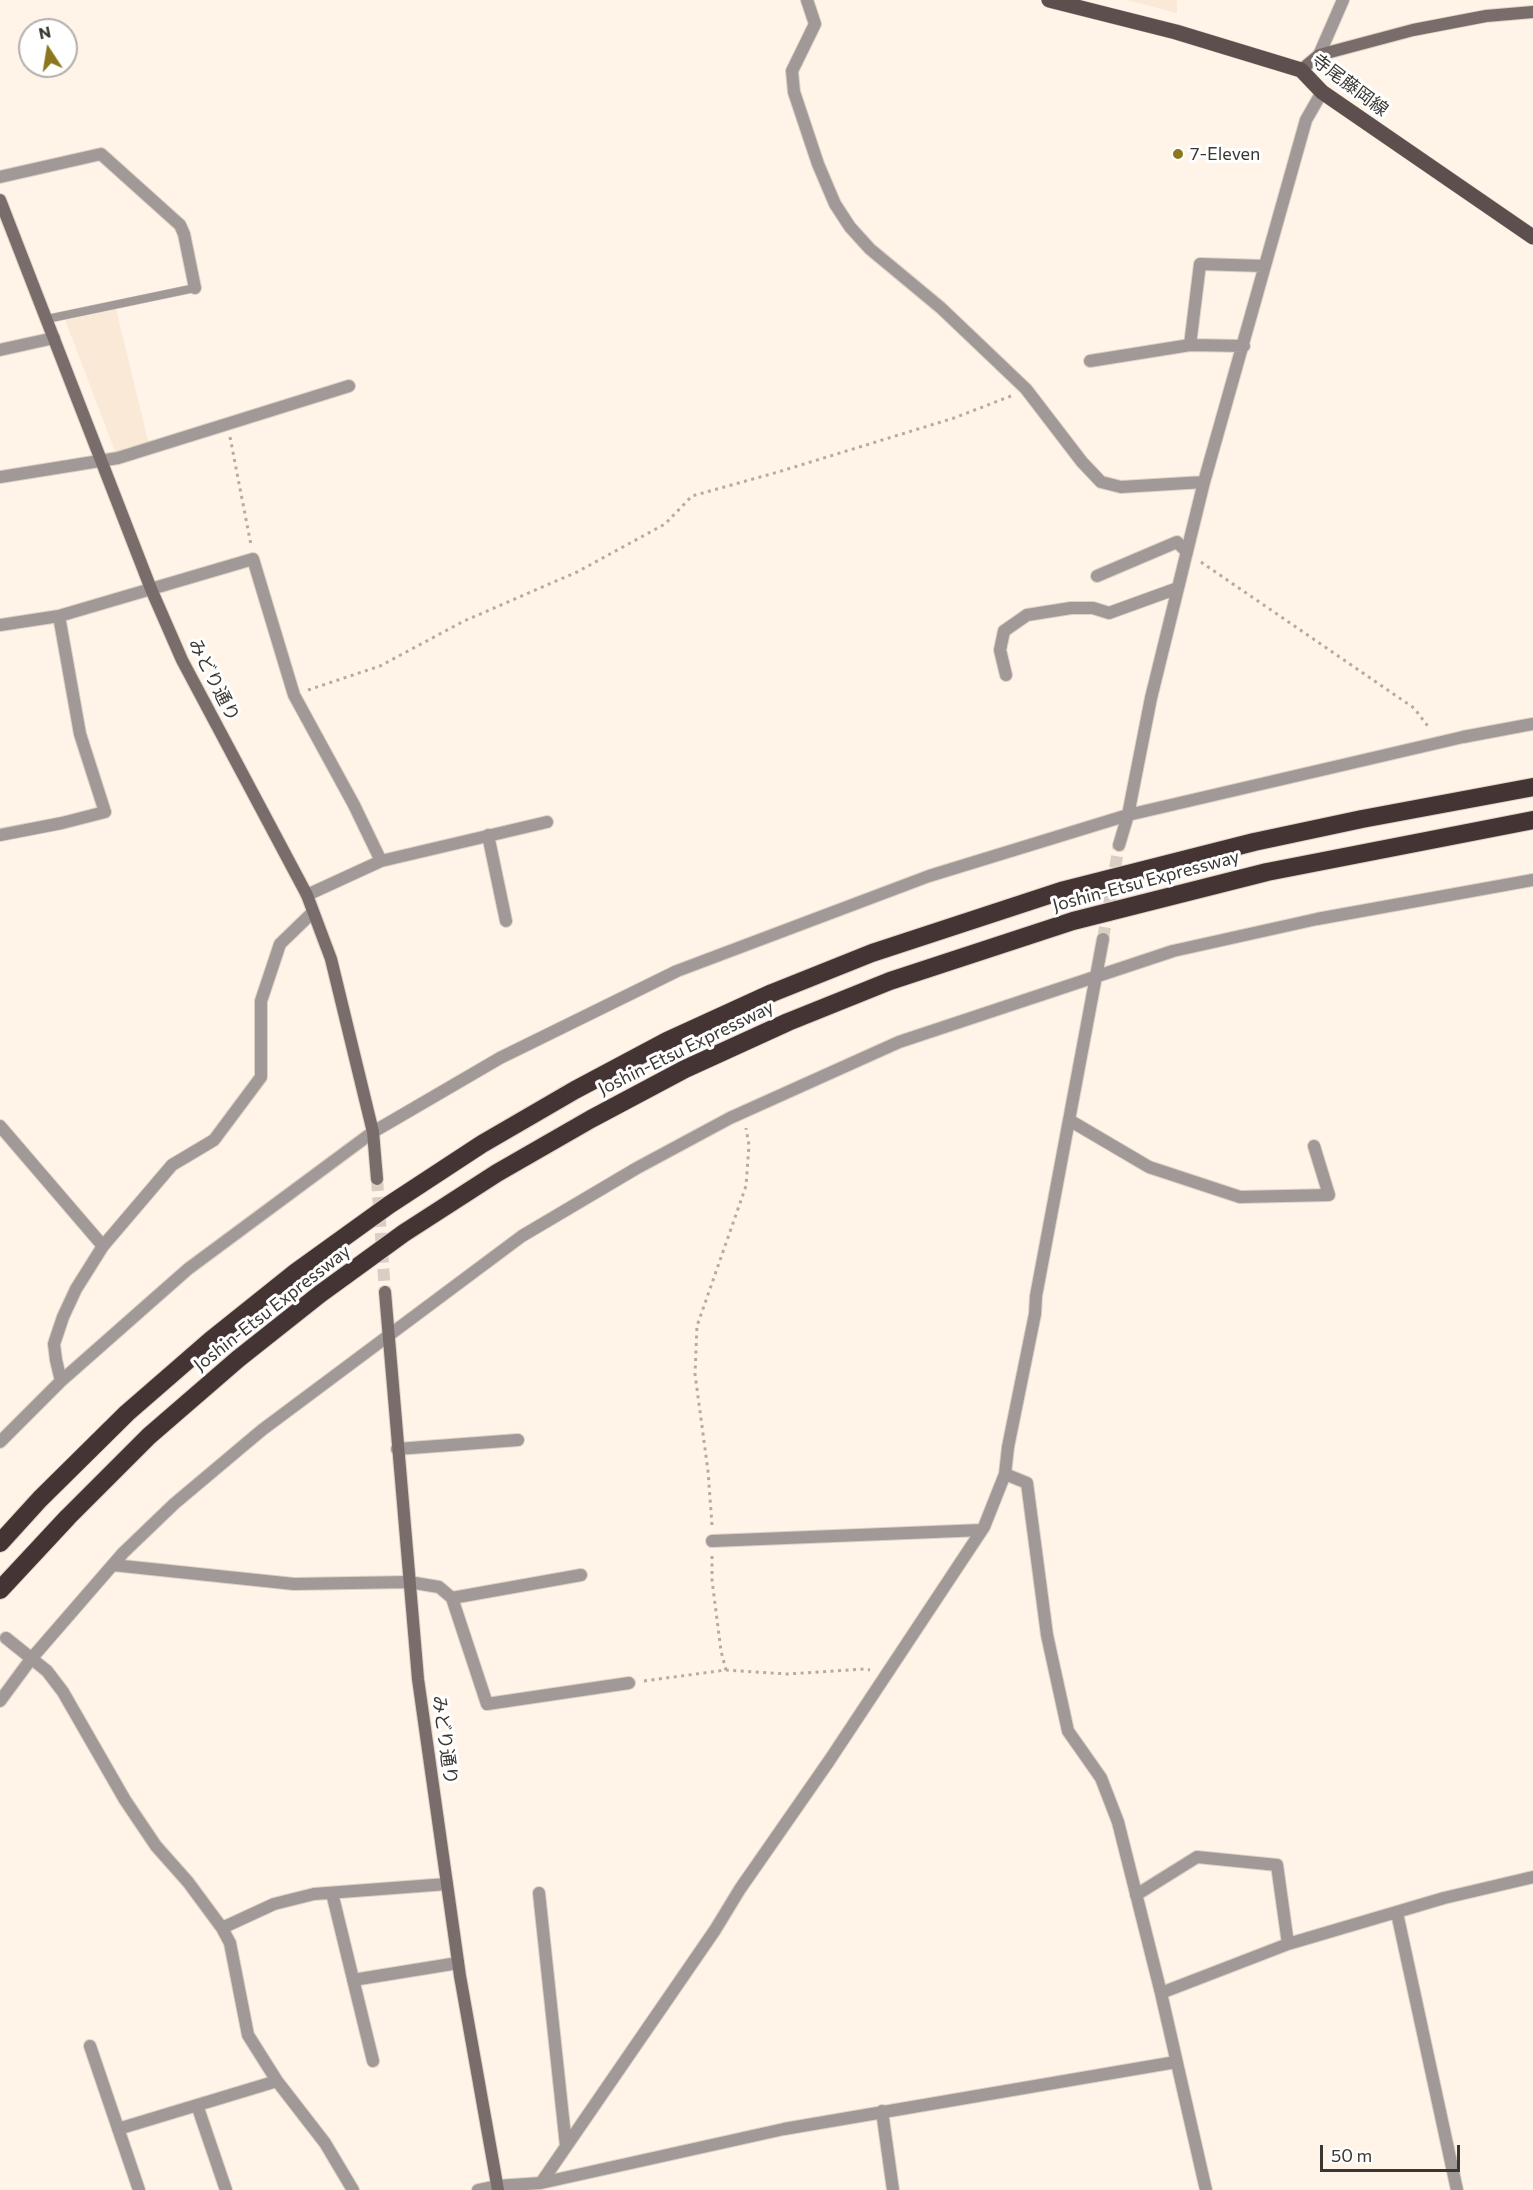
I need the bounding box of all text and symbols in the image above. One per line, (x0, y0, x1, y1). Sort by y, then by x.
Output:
north arrow (18, 18, 78, 78)
text: N (37, 21, 52, 42)
street label: 寺尾藤岡線 (1308, 49, 1392, 121)
place label: 7-Eleven (1190, 143, 1260, 165)
marker: 7-Eleven (1171, 147, 1185, 161)
street label: みどり通り (184, 635, 244, 725)
street label: Joshin-Etsu Expressway (1050, 846, 1242, 916)
street label: Joshin-Etsu Expressway (595, 996, 777, 1100)
street label: Joshin-Etsu Expressway (189, 1240, 355, 1376)
street label: みどり通り (428, 1694, 462, 1786)
scale bar (1323, 2133, 1462, 2171)
text: 50 m (1331, 2144, 1372, 2166)

